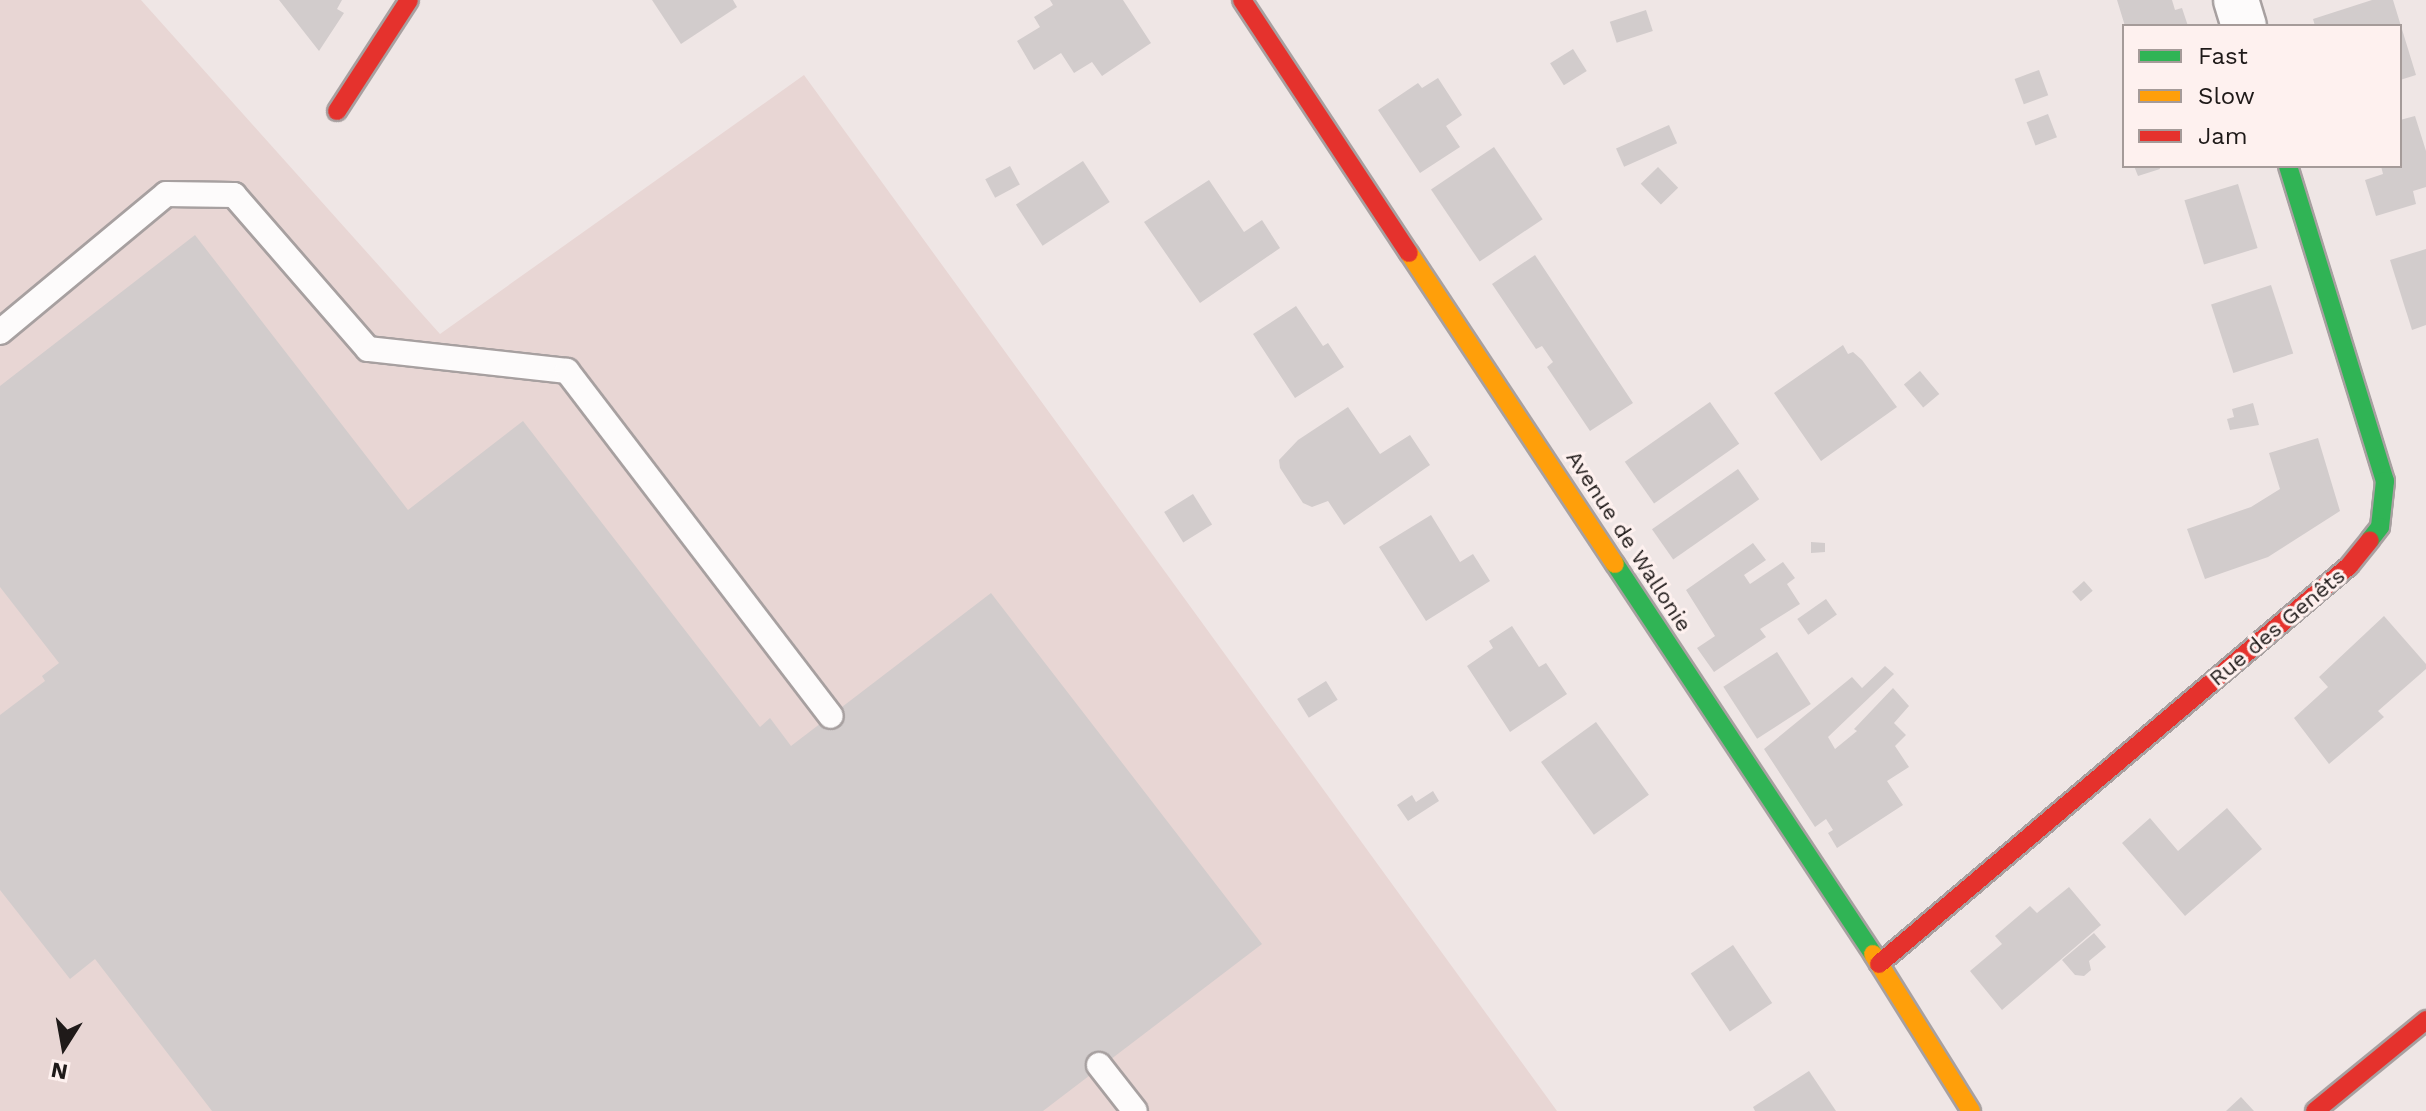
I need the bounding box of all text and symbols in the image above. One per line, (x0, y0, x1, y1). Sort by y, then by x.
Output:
legend (2122, 24, 2402, 168)
text: Fast (2198, 42, 2248, 70)
text: Slow (2198, 82, 2255, 110)
text: Jam (2198, 122, 2248, 150)
street label: Avenue de Wallonie (1561, 445, 1697, 637)
street label: Rue des Genêts (2204, 563, 2350, 691)
north arrow (24, 1007, 104, 1087)
text: N (49, 1057, 70, 1085)

